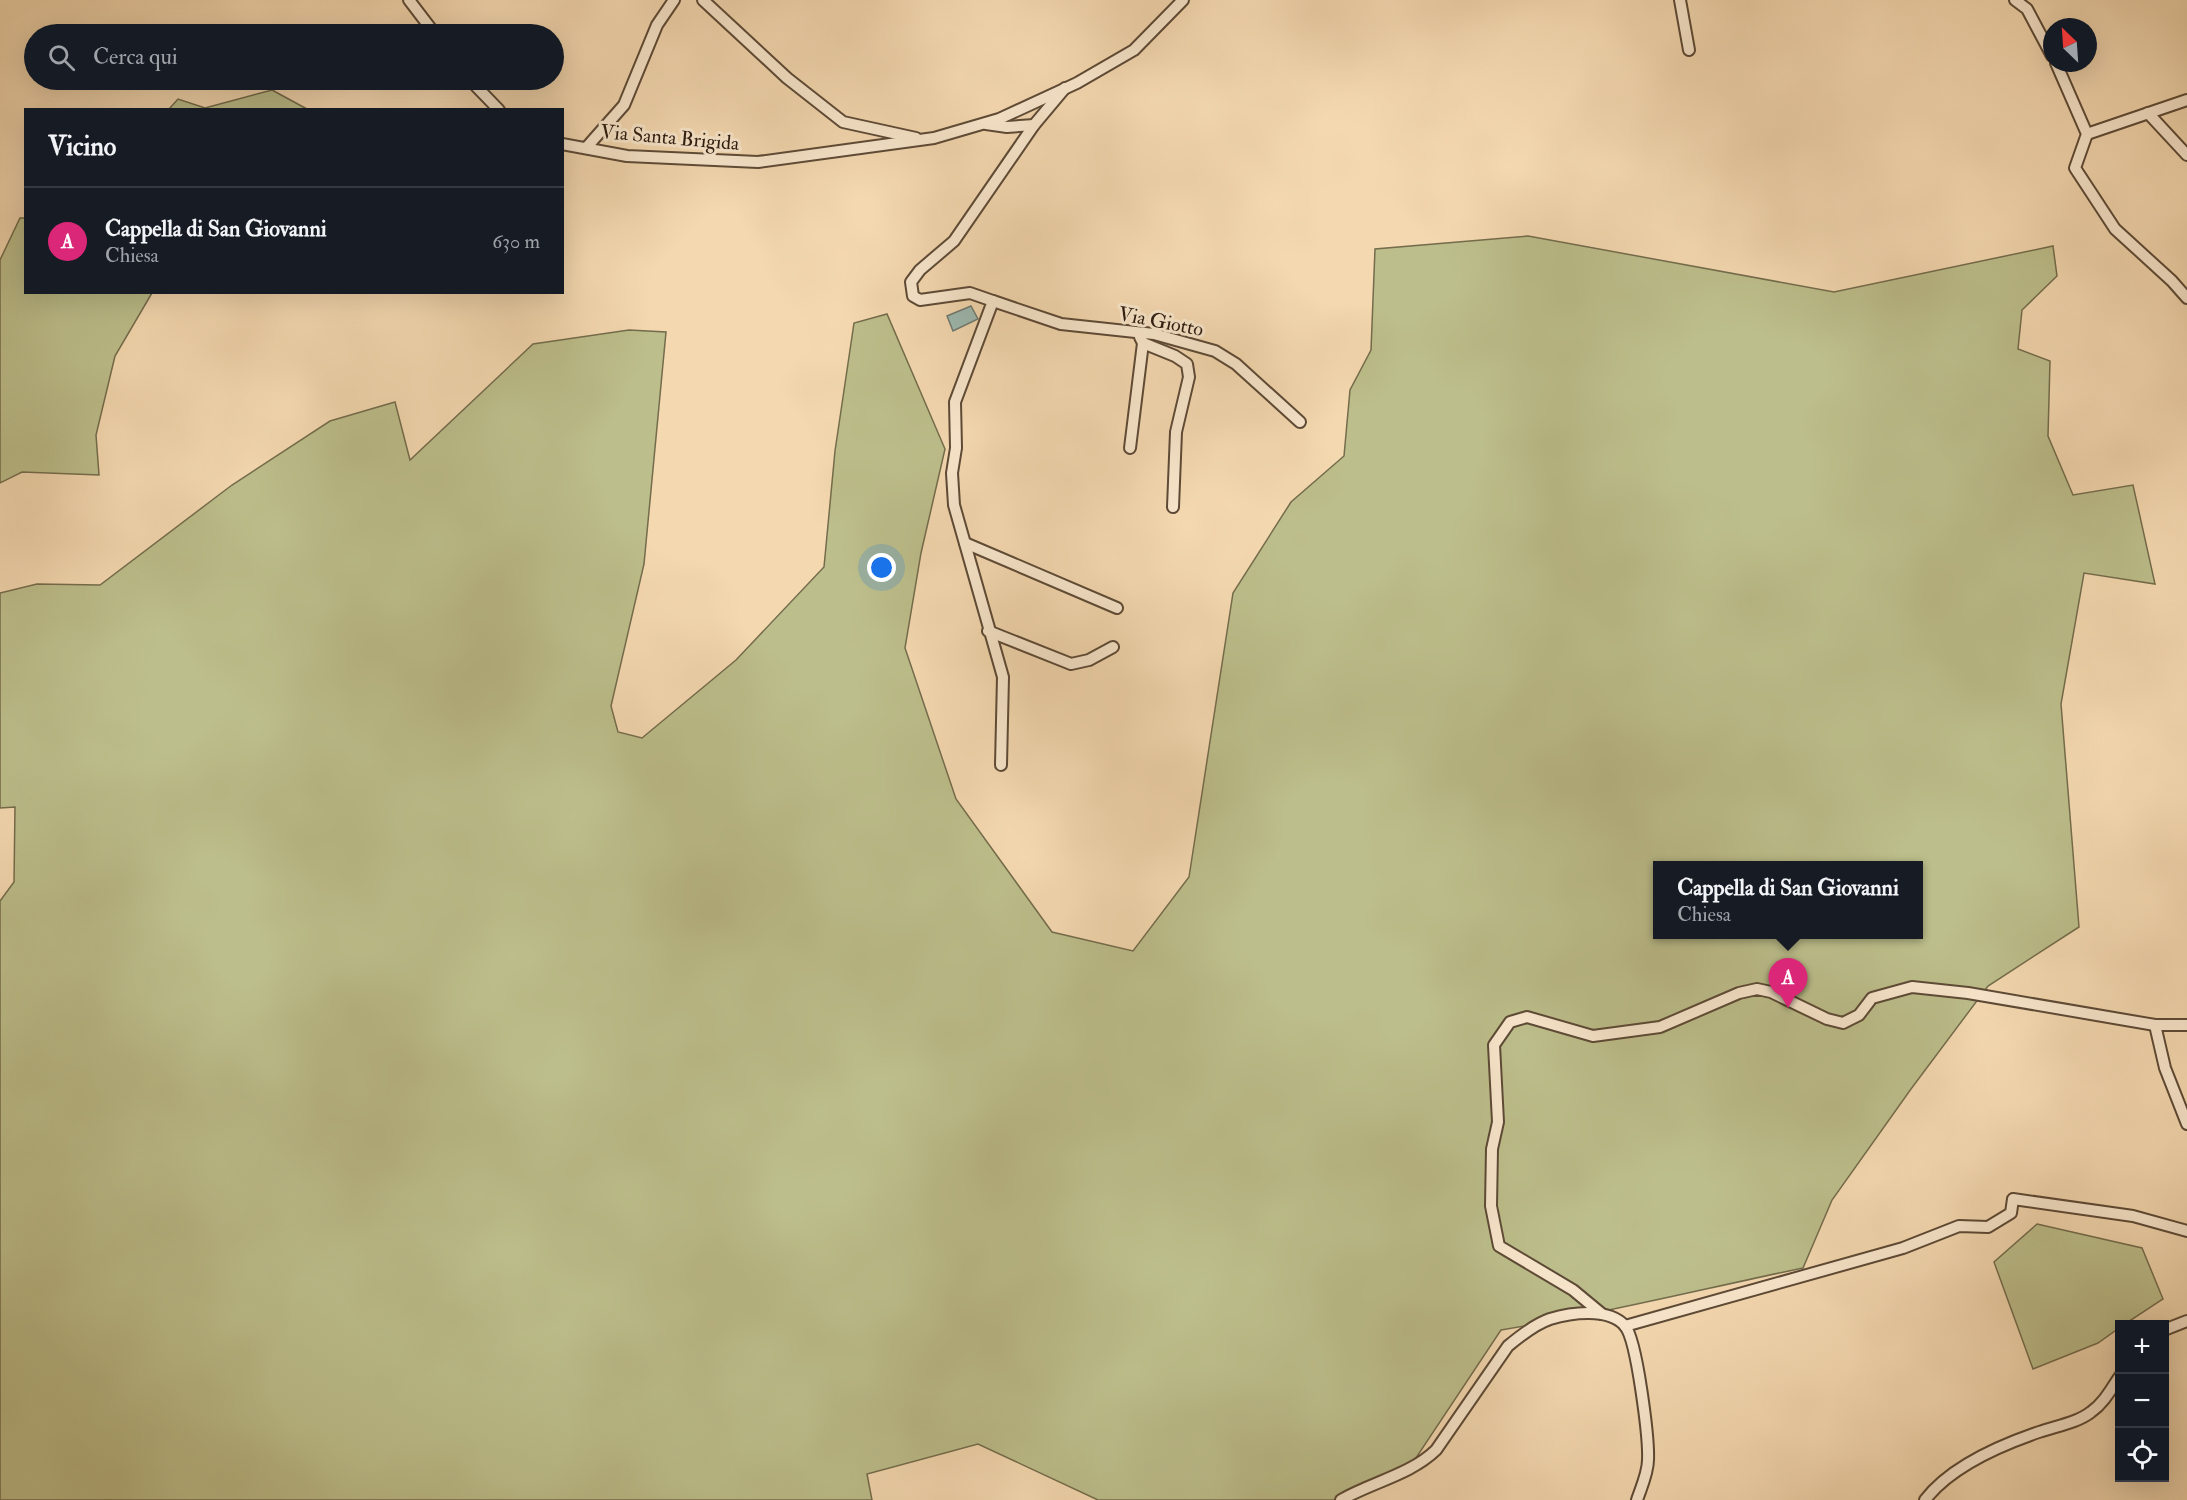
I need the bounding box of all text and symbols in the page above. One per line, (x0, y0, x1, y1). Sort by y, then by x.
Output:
north arrow (2043, 18, 2097, 72)
search box (24, 24, 564, 90)
icon: search (45, 41, 78, 74)
text: Cerca qui (93, 43, 178, 71)
street label: Via Santa Brigida (600, 119, 741, 156)
text: Vicino (48, 131, 116, 163)
text: Cappella di San Giovanni (105, 215, 327, 243)
text: A (61, 229, 74, 254)
text: 630 m (492, 229, 540, 254)
text: Chiesa (105, 243, 159, 268)
street label: Via Giotto (1116, 301, 1206, 342)
your location (867, 553, 896, 582)
popup (1653, 861, 1923, 939)
text: Cappella di San Giovanni (1677, 874, 1899, 902)
text: Chiesa (1677, 902, 1731, 927)
pin: A (1768, 958, 1808, 1008)
map controls (2115, 1320, 2169, 1482)
button: + (2115, 1320, 2169, 1374)
button: − (2115, 1374, 2169, 1428)
button: locate (2115, 1428, 2169, 1482)

